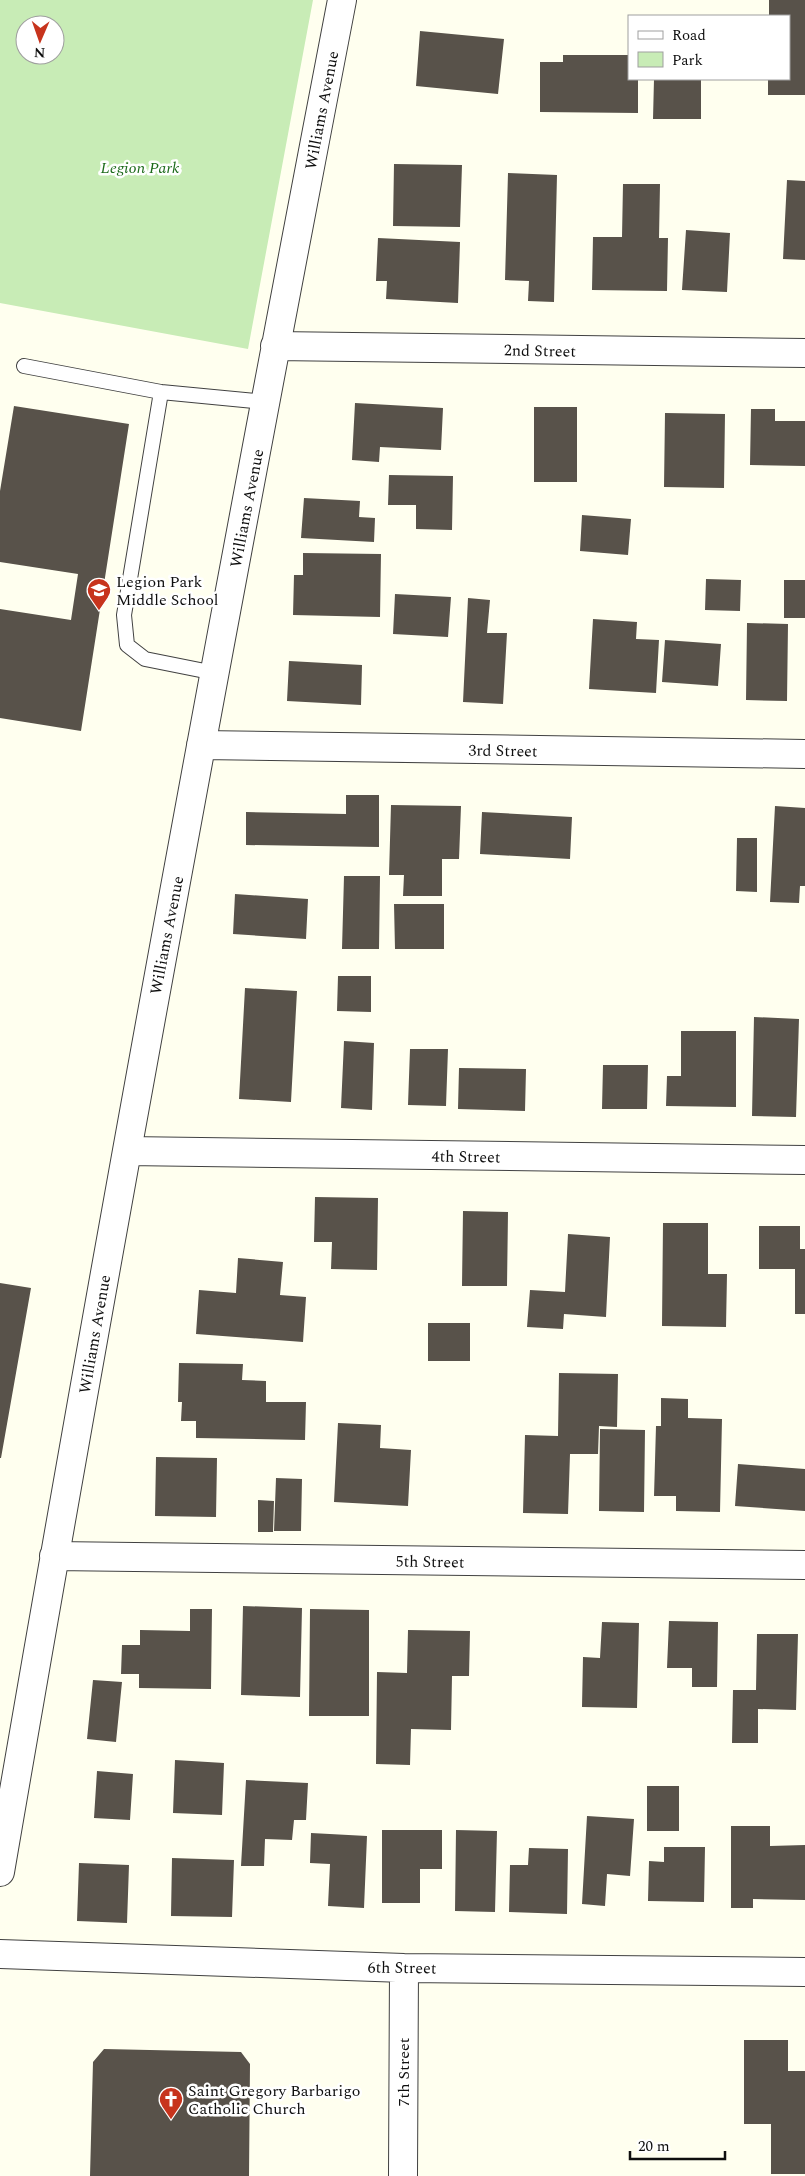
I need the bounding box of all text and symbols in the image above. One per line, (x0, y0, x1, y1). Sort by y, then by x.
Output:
north arrow (15, 15, 65, 65)
legend (628, 15, 790, 80)
text: Road (672, 24, 706, 47)
text: N (33, 42, 46, 63)
street label: Williams Avenue (299, 49, 345, 172)
text: Park (672, 49, 703, 72)
park label: Legion Park (101, 156, 180, 180)
street label: 2nd Street (504, 338, 577, 364)
street label: Williams Avenue (224, 447, 270, 570)
place label: Legion Park Middle School (116, 570, 219, 612)
school or university icon: Legion Park Middle School (86, 577, 112, 611)
street label: 3rd Street (468, 738, 538, 764)
street label: Williams Avenue (144, 874, 190, 997)
street label: 4th Street (431, 1144, 501, 1170)
street label: Williams Avenue (73, 1273, 117, 1395)
street label: 5th Street (395, 1549, 465, 1575)
street label: 6th Street (367, 1955, 437, 1981)
street label: 7th Street (392, 2037, 416, 2106)
place label: Saint Gregory Barbarigo Catholic Church (188, 2079, 360, 2121)
church icon: Saint Gregory Barbarigo Catholic Church (158, 2086, 184, 2120)
scale bar (630, 2128, 725, 2160)
text: 20 m (638, 2135, 670, 2158)

